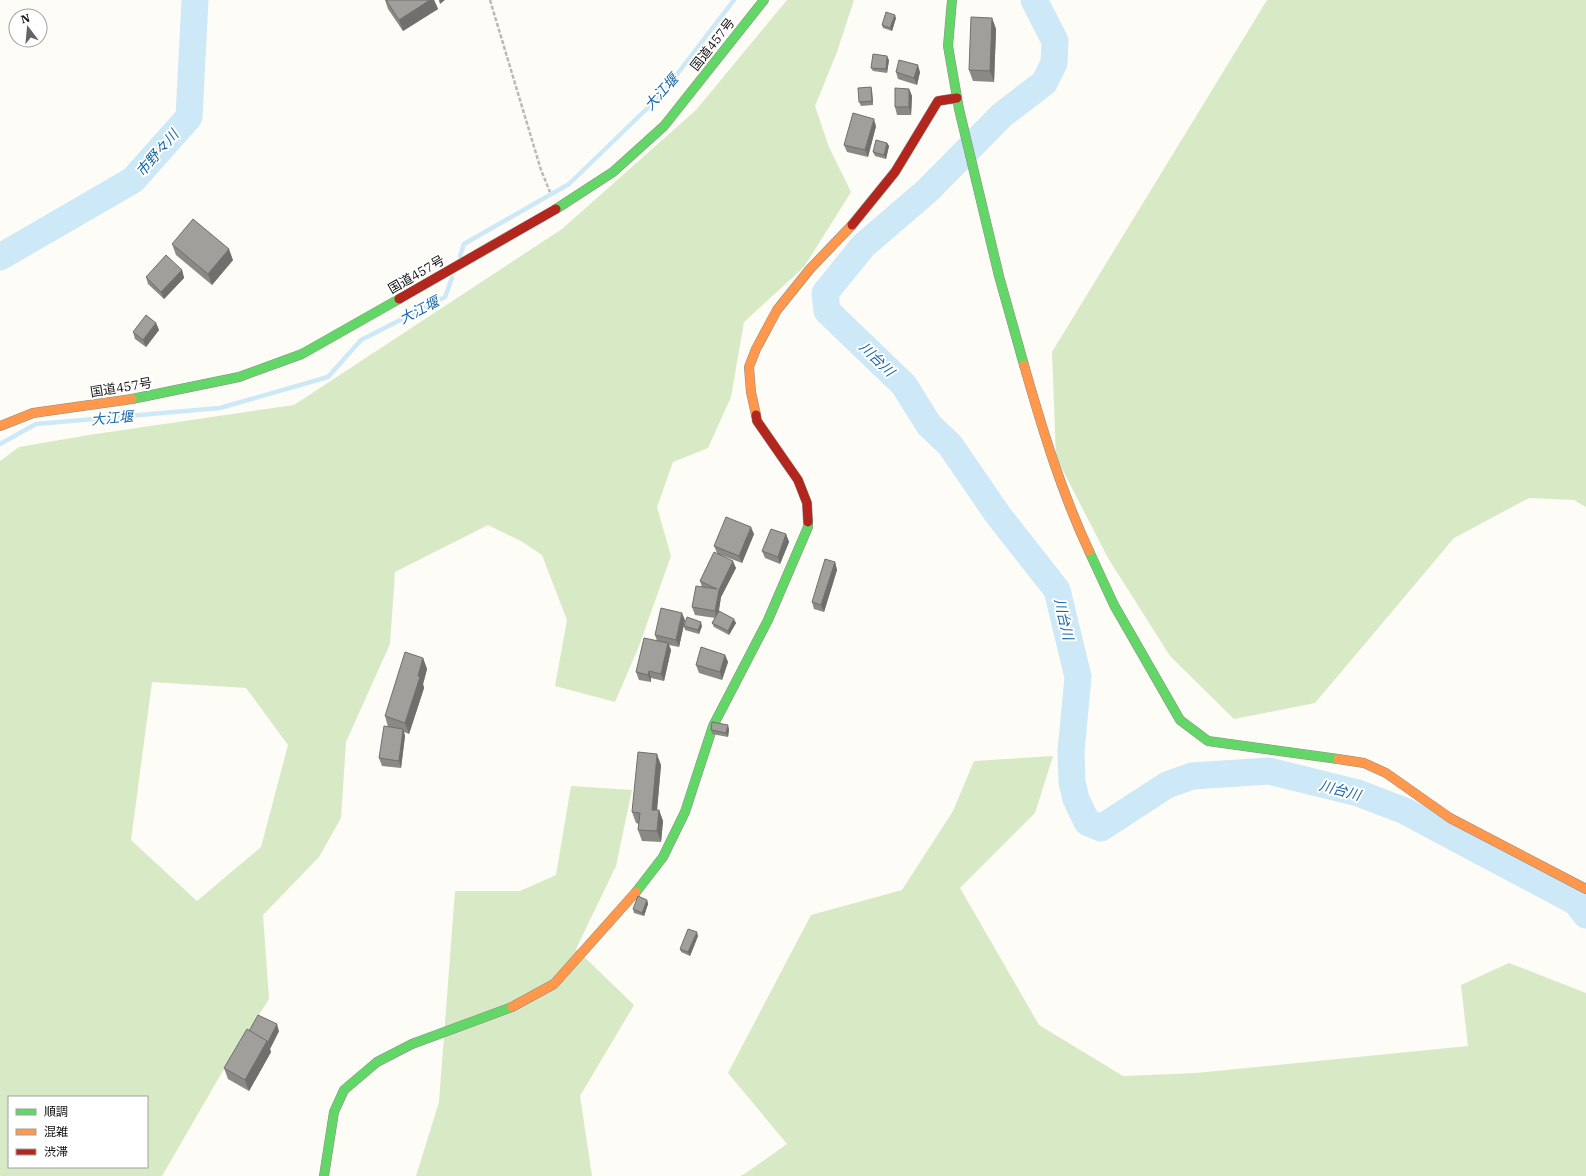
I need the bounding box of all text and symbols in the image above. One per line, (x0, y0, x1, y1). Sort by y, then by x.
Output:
north arrow (8, 8, 48, 48)
text: N (19, 10, 32, 26)
street label: 国道457号 (686, 14, 738, 74)
water label: 大江堰 (640, 68, 684, 114)
water label: 市野々川 (132, 124, 183, 180)
street label: 国道457号 (385, 251, 448, 297)
water label: 大江堰 (396, 291, 444, 328)
water label: 川台川 (856, 338, 900, 381)
street label: 国道457号 (89, 374, 153, 401)
water label: 大江堰 (90, 407, 137, 429)
water label: 川台川 (1051, 597, 1078, 643)
water label: 川台川 (1317, 776, 1365, 805)
legend (8, 1096, 148, 1168)
text: 順調 (44, 1104, 68, 1119)
text: 混雑 (44, 1124, 68, 1139)
text: 渋滞 (44, 1144, 68, 1159)

